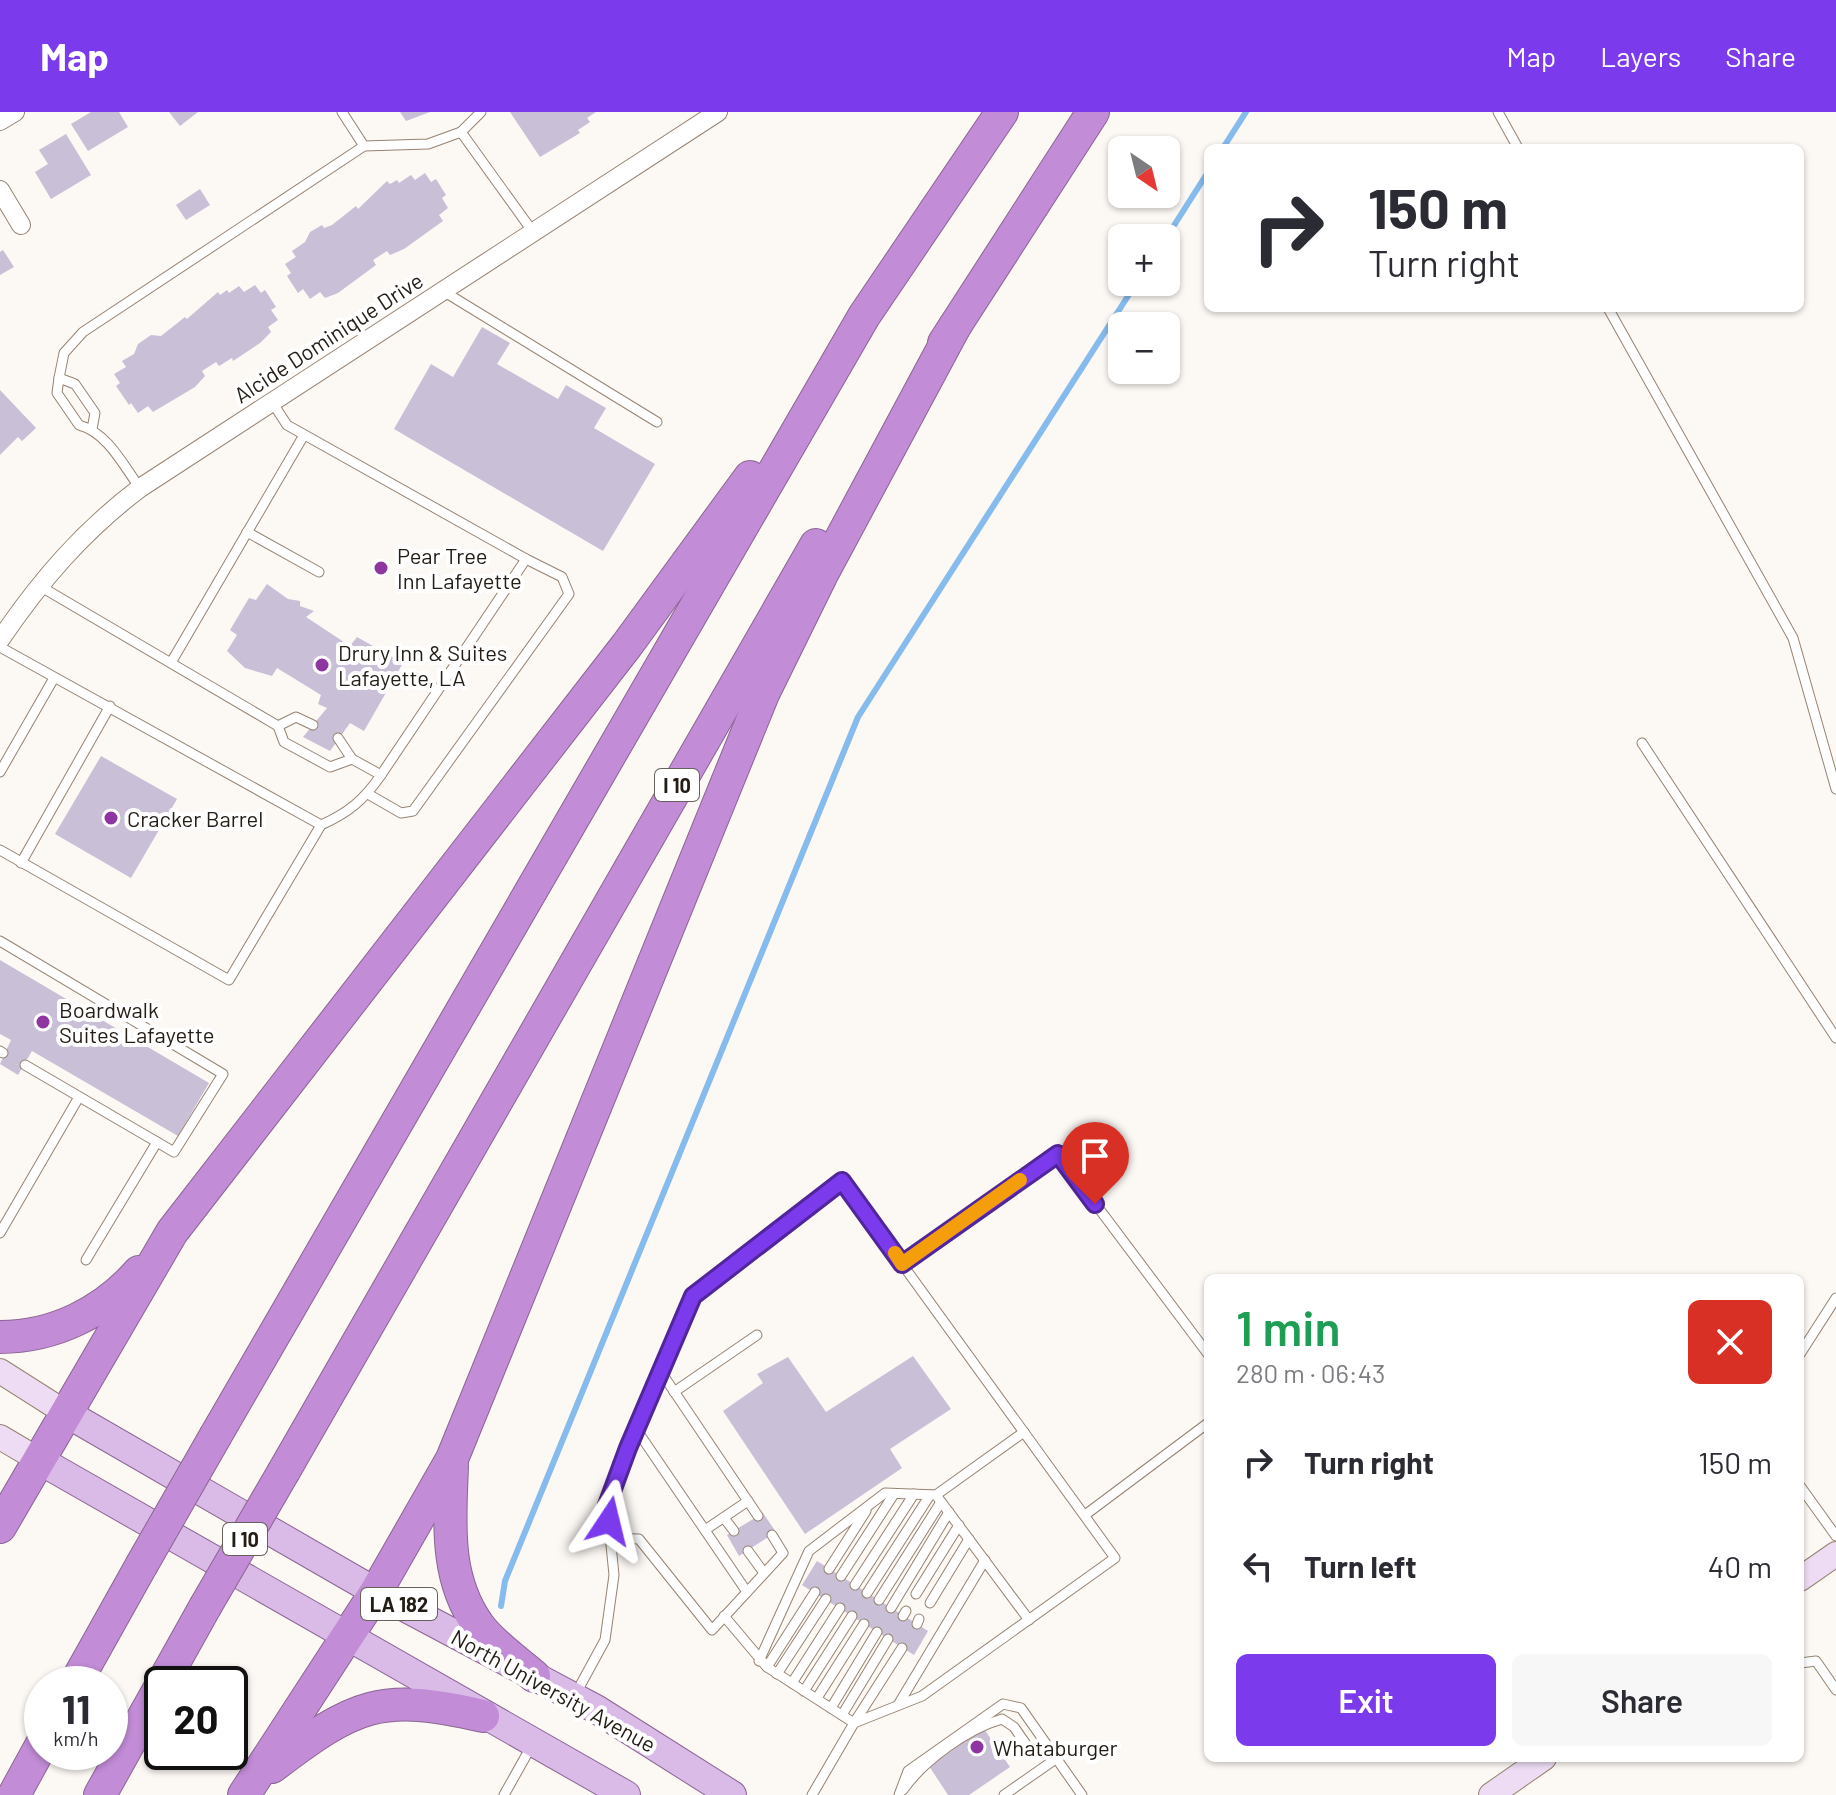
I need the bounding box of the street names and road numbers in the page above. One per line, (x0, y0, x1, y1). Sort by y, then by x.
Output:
street label: Alcide Dominique Drive (229, 266, 427, 408)
road number: I 10 (655, 769, 699, 801)
road number: I 10 (223, 1523, 267, 1555)
road number: LA 182 (361, 1588, 437, 1620)
street label: North University Avenue (447, 1623, 661, 1757)

